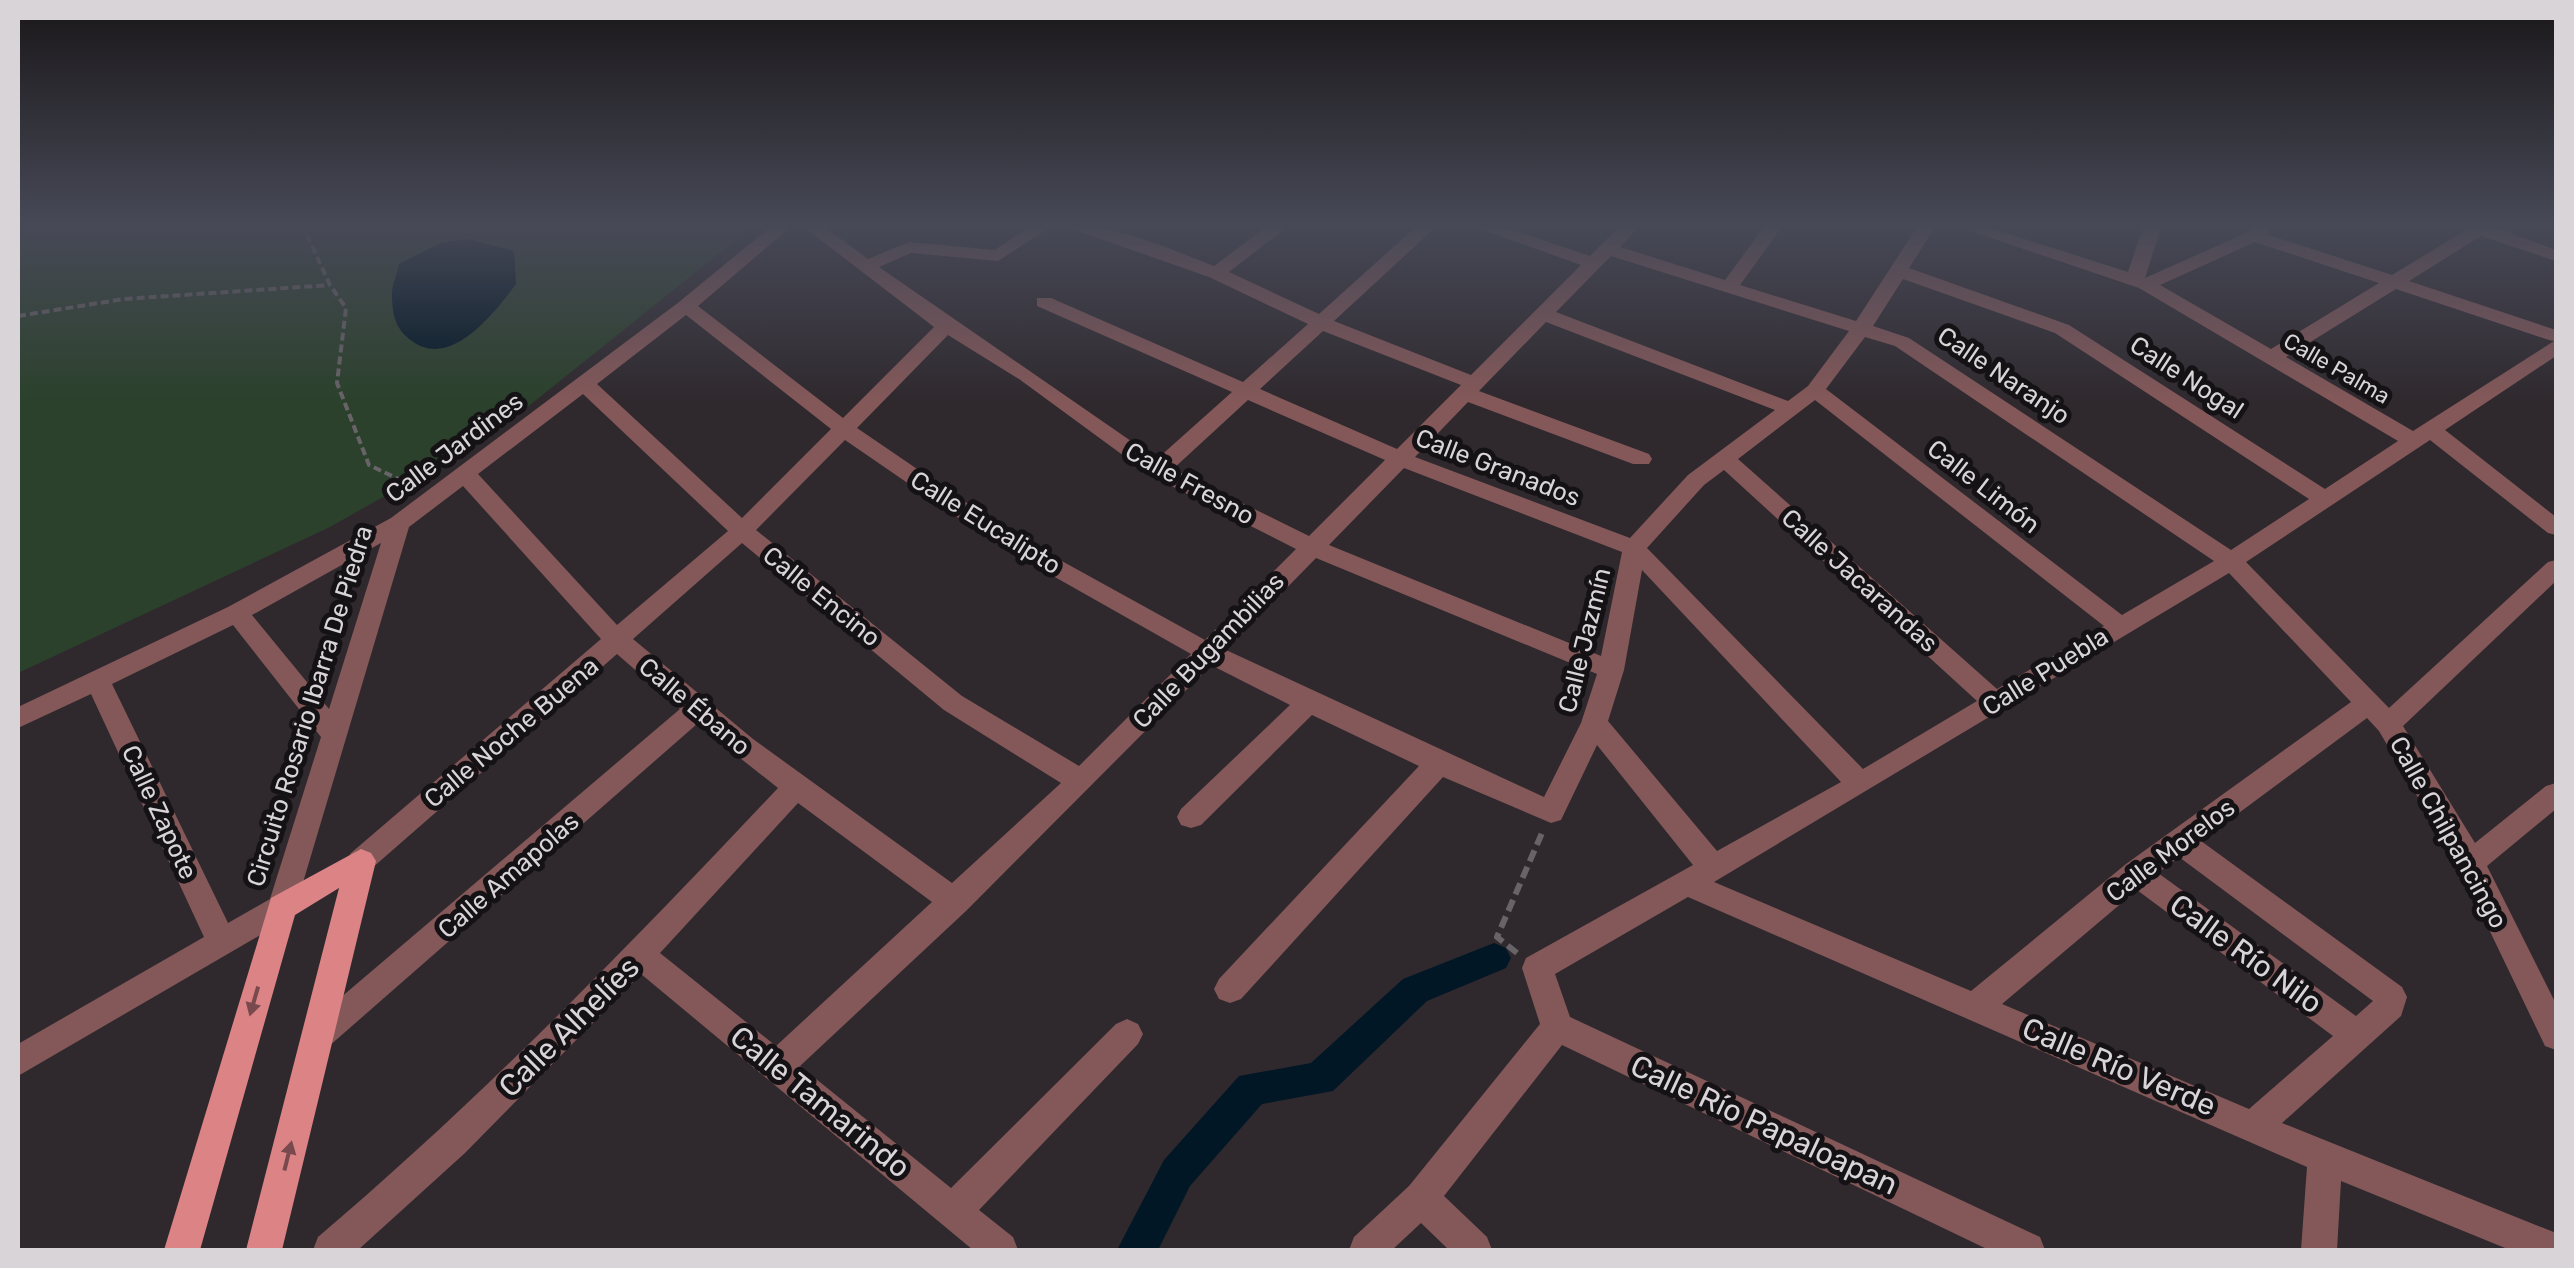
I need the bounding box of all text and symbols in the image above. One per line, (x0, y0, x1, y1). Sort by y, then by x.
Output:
street label: Calle Naranjo (1932, 321, 2075, 430)
street label: Calle Palma (2279, 327, 2395, 410)
street label: Calle Nogal (2125, 330, 2249, 425)
street label: Calle Jardines (380, 386, 529, 508)
street label: Calle Granados (1412, 423, 1584, 512)
street label: Calle Limón (1922, 434, 2046, 539)
street label: Calle Fresno (1120, 436, 1259, 531)
street label: Calle Eucalipto (905, 465, 1066, 580)
street label: Calle Jacarandas (1776, 503, 1944, 658)
street label: Circuito Rosario Ibarra De Piedra (241, 522, 378, 890)
street label: Calle Encino (757, 540, 886, 652)
street label: Calle Jazmín (1552, 565, 1617, 716)
street label: Calle Bugambilias (1127, 567, 1290, 734)
street label: Calle Puebla (1977, 621, 2113, 721)
street label: Calle Noche Buena (418, 651, 604, 814)
street label: Calle Ébano (633, 652, 756, 761)
street label: Calle Chilpancingo (2384, 731, 2513, 933)
street label: Calle Zapote (116, 741, 203, 884)
street label: Calle Morelos (2100, 793, 2240, 908)
street label: Calle Amapolas (432, 806, 585, 944)
street label: Calle Río Nilo (2163, 887, 2329, 1021)
street label: Calle Alhelíes (491, 949, 647, 1105)
one-way arrow (246, 986, 262, 1017)
street label: Calle Río Verde (2017, 1010, 2221, 1124)
street label: Calle Tamarindo (723, 1019, 917, 1185)
street label: Calle Río Papaloapan (1625, 1047, 1903, 1203)
one-way arrow (280, 1140, 296, 1171)

